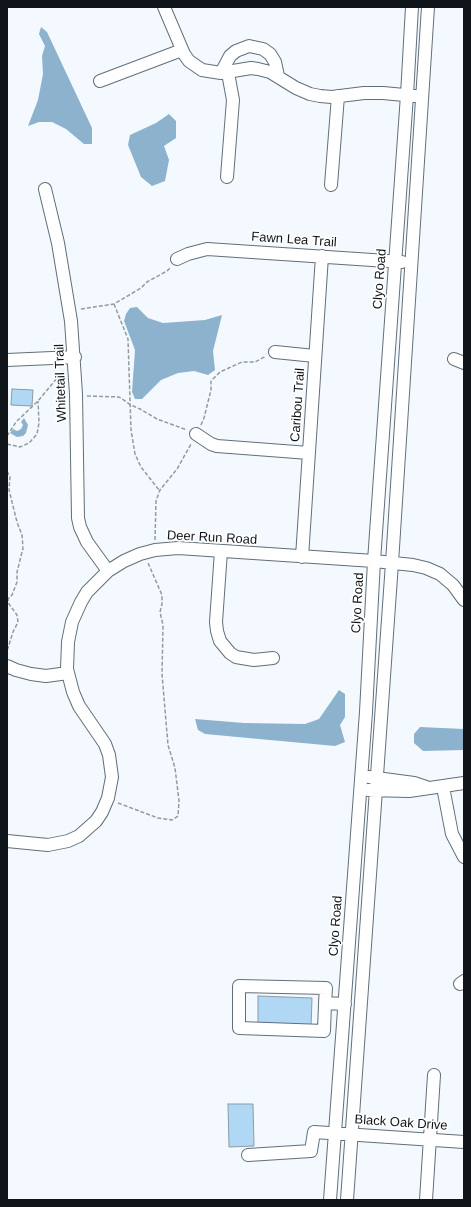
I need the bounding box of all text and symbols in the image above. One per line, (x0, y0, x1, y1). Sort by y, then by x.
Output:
street label: Fawn Lea Trail (251, 229, 337, 251)
street label: Clyo Road (370, 248, 390, 310)
street label: Whitetail Trail (52, 344, 70, 422)
street label: Caribou Trail (288, 368, 308, 442)
street label: Deer Run Road (166, 528, 258, 548)
street label: Clyo Road (349, 572, 367, 634)
street label: Clyo Road (326, 895, 346, 957)
street label: Black Oak Drive (354, 1112, 448, 1134)

